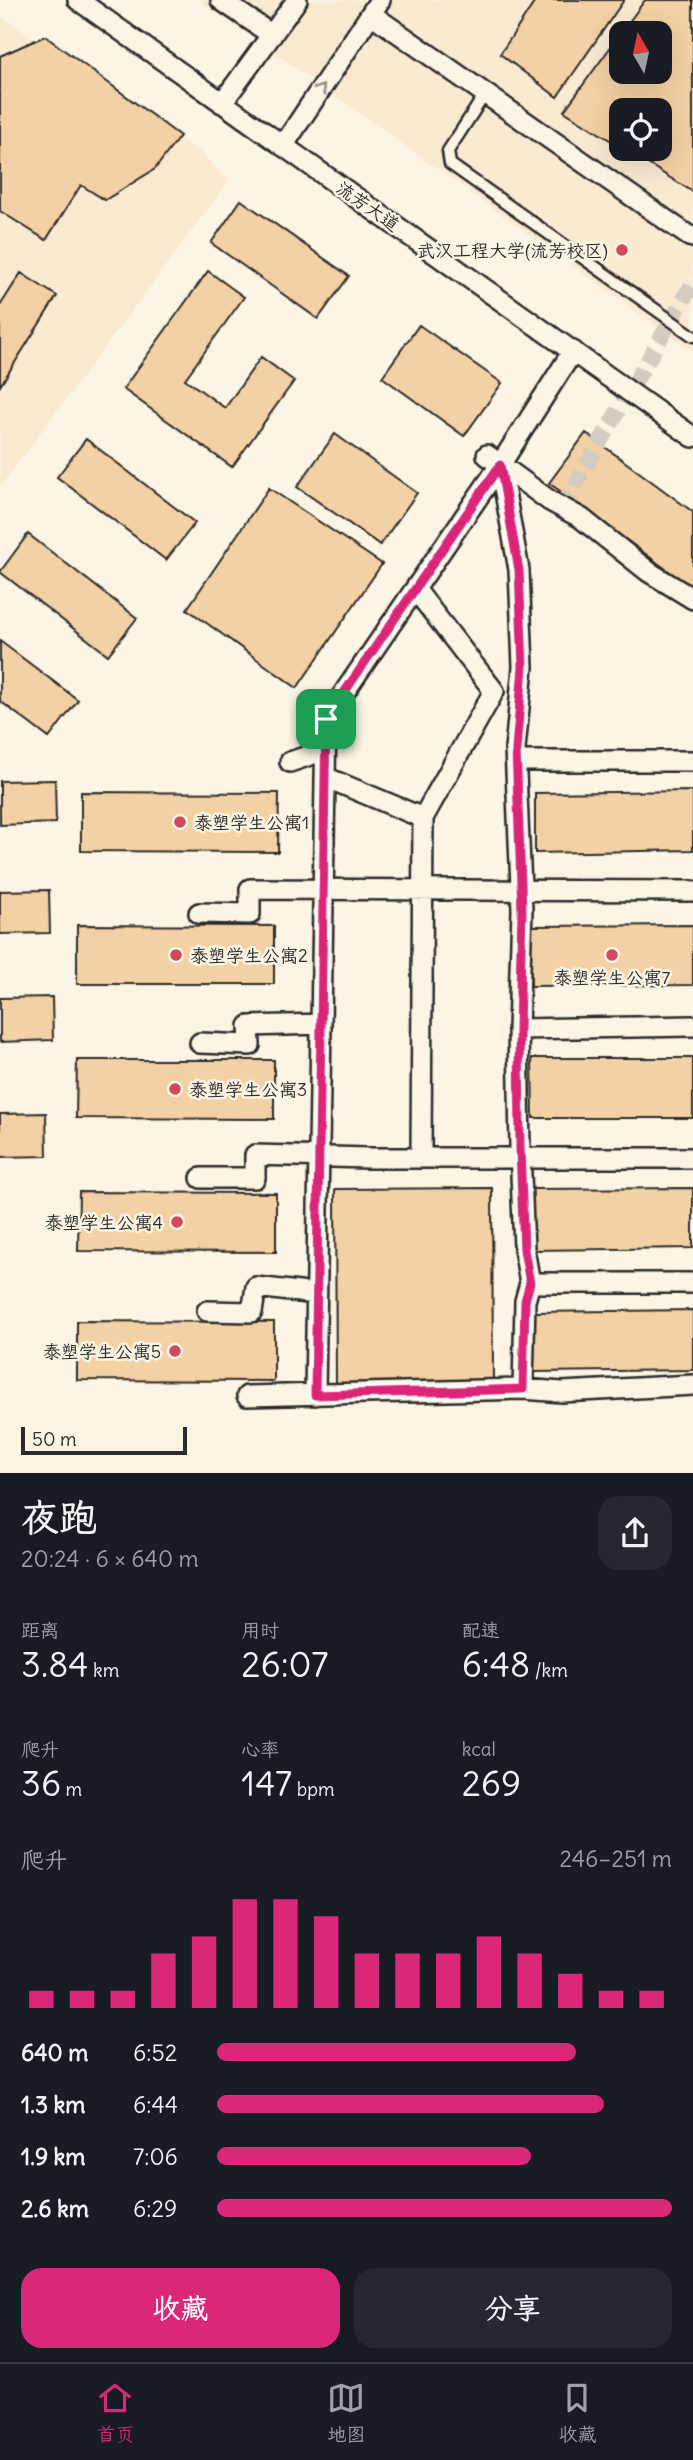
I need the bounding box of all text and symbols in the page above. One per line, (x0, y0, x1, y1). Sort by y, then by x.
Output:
north arrow (609, 21, 672, 84)
map controls (609, 21, 672, 161)
one-way arrow (313, 84, 325, 97)
button: locate (609, 98, 672, 161)
street label: 流芳大道 (332, 176, 404, 236)
place label: 武汉工程大学(流芳校区) (417, 239, 608, 262)
marker: 武汉工程大学(流芳校区) (614, 242, 630, 258)
pin (296, 689, 356, 749)
icon: arrive (307, 700, 345, 738)
place label: 泰塑学生公寓1 (194, 811, 309, 834)
marker: 泰塑学生公寓1 (172, 814, 188, 830)
place label: 泰塑学生公寓2 (190, 944, 308, 967)
marker: 泰塑学生公寓2 (168, 947, 184, 963)
marker: 泰塑学生公寓7 (604, 947, 620, 963)
place label: 泰塑学生公寓7 (554, 966, 671, 989)
place label: 泰塑学生公寓3 (189, 1078, 307, 1101)
marker: 泰塑学生公寓3 (167, 1081, 183, 1097)
place label: 泰塑学生公寓4 (45, 1211, 163, 1234)
marker: 泰塑学生公寓4 (169, 1214, 185, 1230)
place label: 泰塑学生公寓5 (43, 1340, 161, 1363)
marker: 泰塑学生公寓5 (167, 1343, 183, 1359)
scale bar (21, 1424, 187, 1456)
text: 50 m (32, 1427, 77, 1451)
text: 夜跑 (21, 1494, 97, 1541)
button: share (598, 1496, 672, 1570)
text: 20:24 · 6 × 640 m (21, 1544, 199, 1573)
text: 距离 (21, 1618, 59, 1642)
text: 用时 (241, 1618, 279, 1642)
text: 配速 (462, 1618, 500, 1642)
text: 3.84 (21, 1642, 89, 1686)
text: 26:07 (241, 1642, 328, 1686)
text: 6:48 (462, 1642, 530, 1686)
text: km (89, 1658, 119, 1682)
text: /km (530, 1658, 568, 1682)
text: 爬升 (21, 1737, 59, 1761)
text: 心率 (241, 1737, 279, 1761)
text: kcal (462, 1737, 496, 1761)
text: 36 (21, 1761, 61, 1805)
text: 147 (241, 1761, 292, 1805)
text: 269 (462, 1761, 521, 1805)
text: m (61, 1777, 82, 1801)
text: bpm (292, 1777, 335, 1801)
text: 246–251 m (560, 1844, 672, 1873)
text: 爬升 (21, 1845, 67, 1874)
text: 640 m (21, 2038, 88, 2067)
text: 6:52 (133, 2038, 177, 2067)
text: 1.3 km (21, 2090, 85, 2119)
text: 6:44 (133, 2090, 178, 2119)
text: 1.9 km (21, 2142, 86, 2171)
text: 7:06 (133, 2142, 178, 2171)
text: 2.6 km (21, 2194, 89, 2223)
text: 6:29 (133, 2194, 177, 2223)
button: 收藏 (21, 2268, 340, 2348)
button: 分享 (354, 2268, 672, 2348)
tab: 首页 (96, 2379, 135, 2446)
tab: 地图 (327, 2379, 366, 2446)
tab: 收藏 (558, 2379, 597, 2446)

